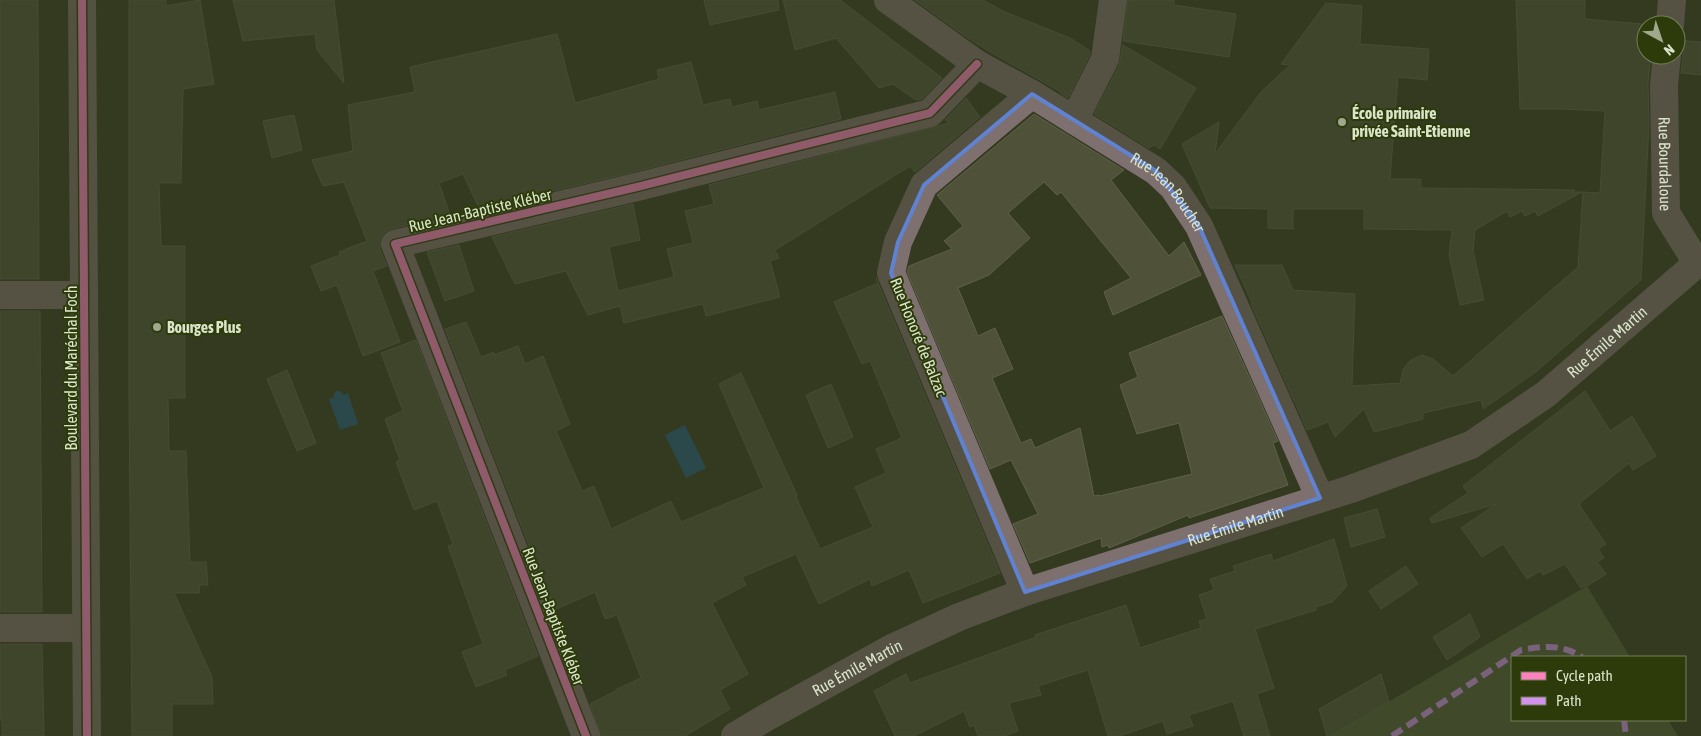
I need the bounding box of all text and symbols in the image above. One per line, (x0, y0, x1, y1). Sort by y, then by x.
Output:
north arrow (1636, 15, 1686, 65)
text: N (1661, 41, 1678, 59)
place label: École primaire privée Saint-Etienne (1352, 104, 1470, 140)
marker: École primaire privée Saint-Etienne (1336, 116, 1348, 128)
street label: Rue Bourdaloue (1655, 116, 1675, 211)
street label: Rue Jean Boucher (1127, 149, 1210, 235)
street label: Rue Jean-Baptiste Kléber (407, 185, 554, 236)
street label: Rue Honoré de Balzac (887, 275, 951, 399)
street label: Boulevard du Maréchal Foch (62, 286, 80, 450)
street label: Rue Émile Martin (1563, 302, 1650, 381)
place label: Bourges Plus (167, 318, 242, 336)
marker: Bourges Plus (151, 321, 163, 333)
street label: Rue Émile Martin (1185, 502, 1286, 549)
street label: Rue Jean-Baptiste Kléber (519, 545, 589, 688)
street label: Rue Émile Martin (809, 636, 905, 699)
legend (1511, 656, 1686, 721)
text: Cycle path (1556, 667, 1613, 684)
text: Path (1556, 692, 1582, 709)

